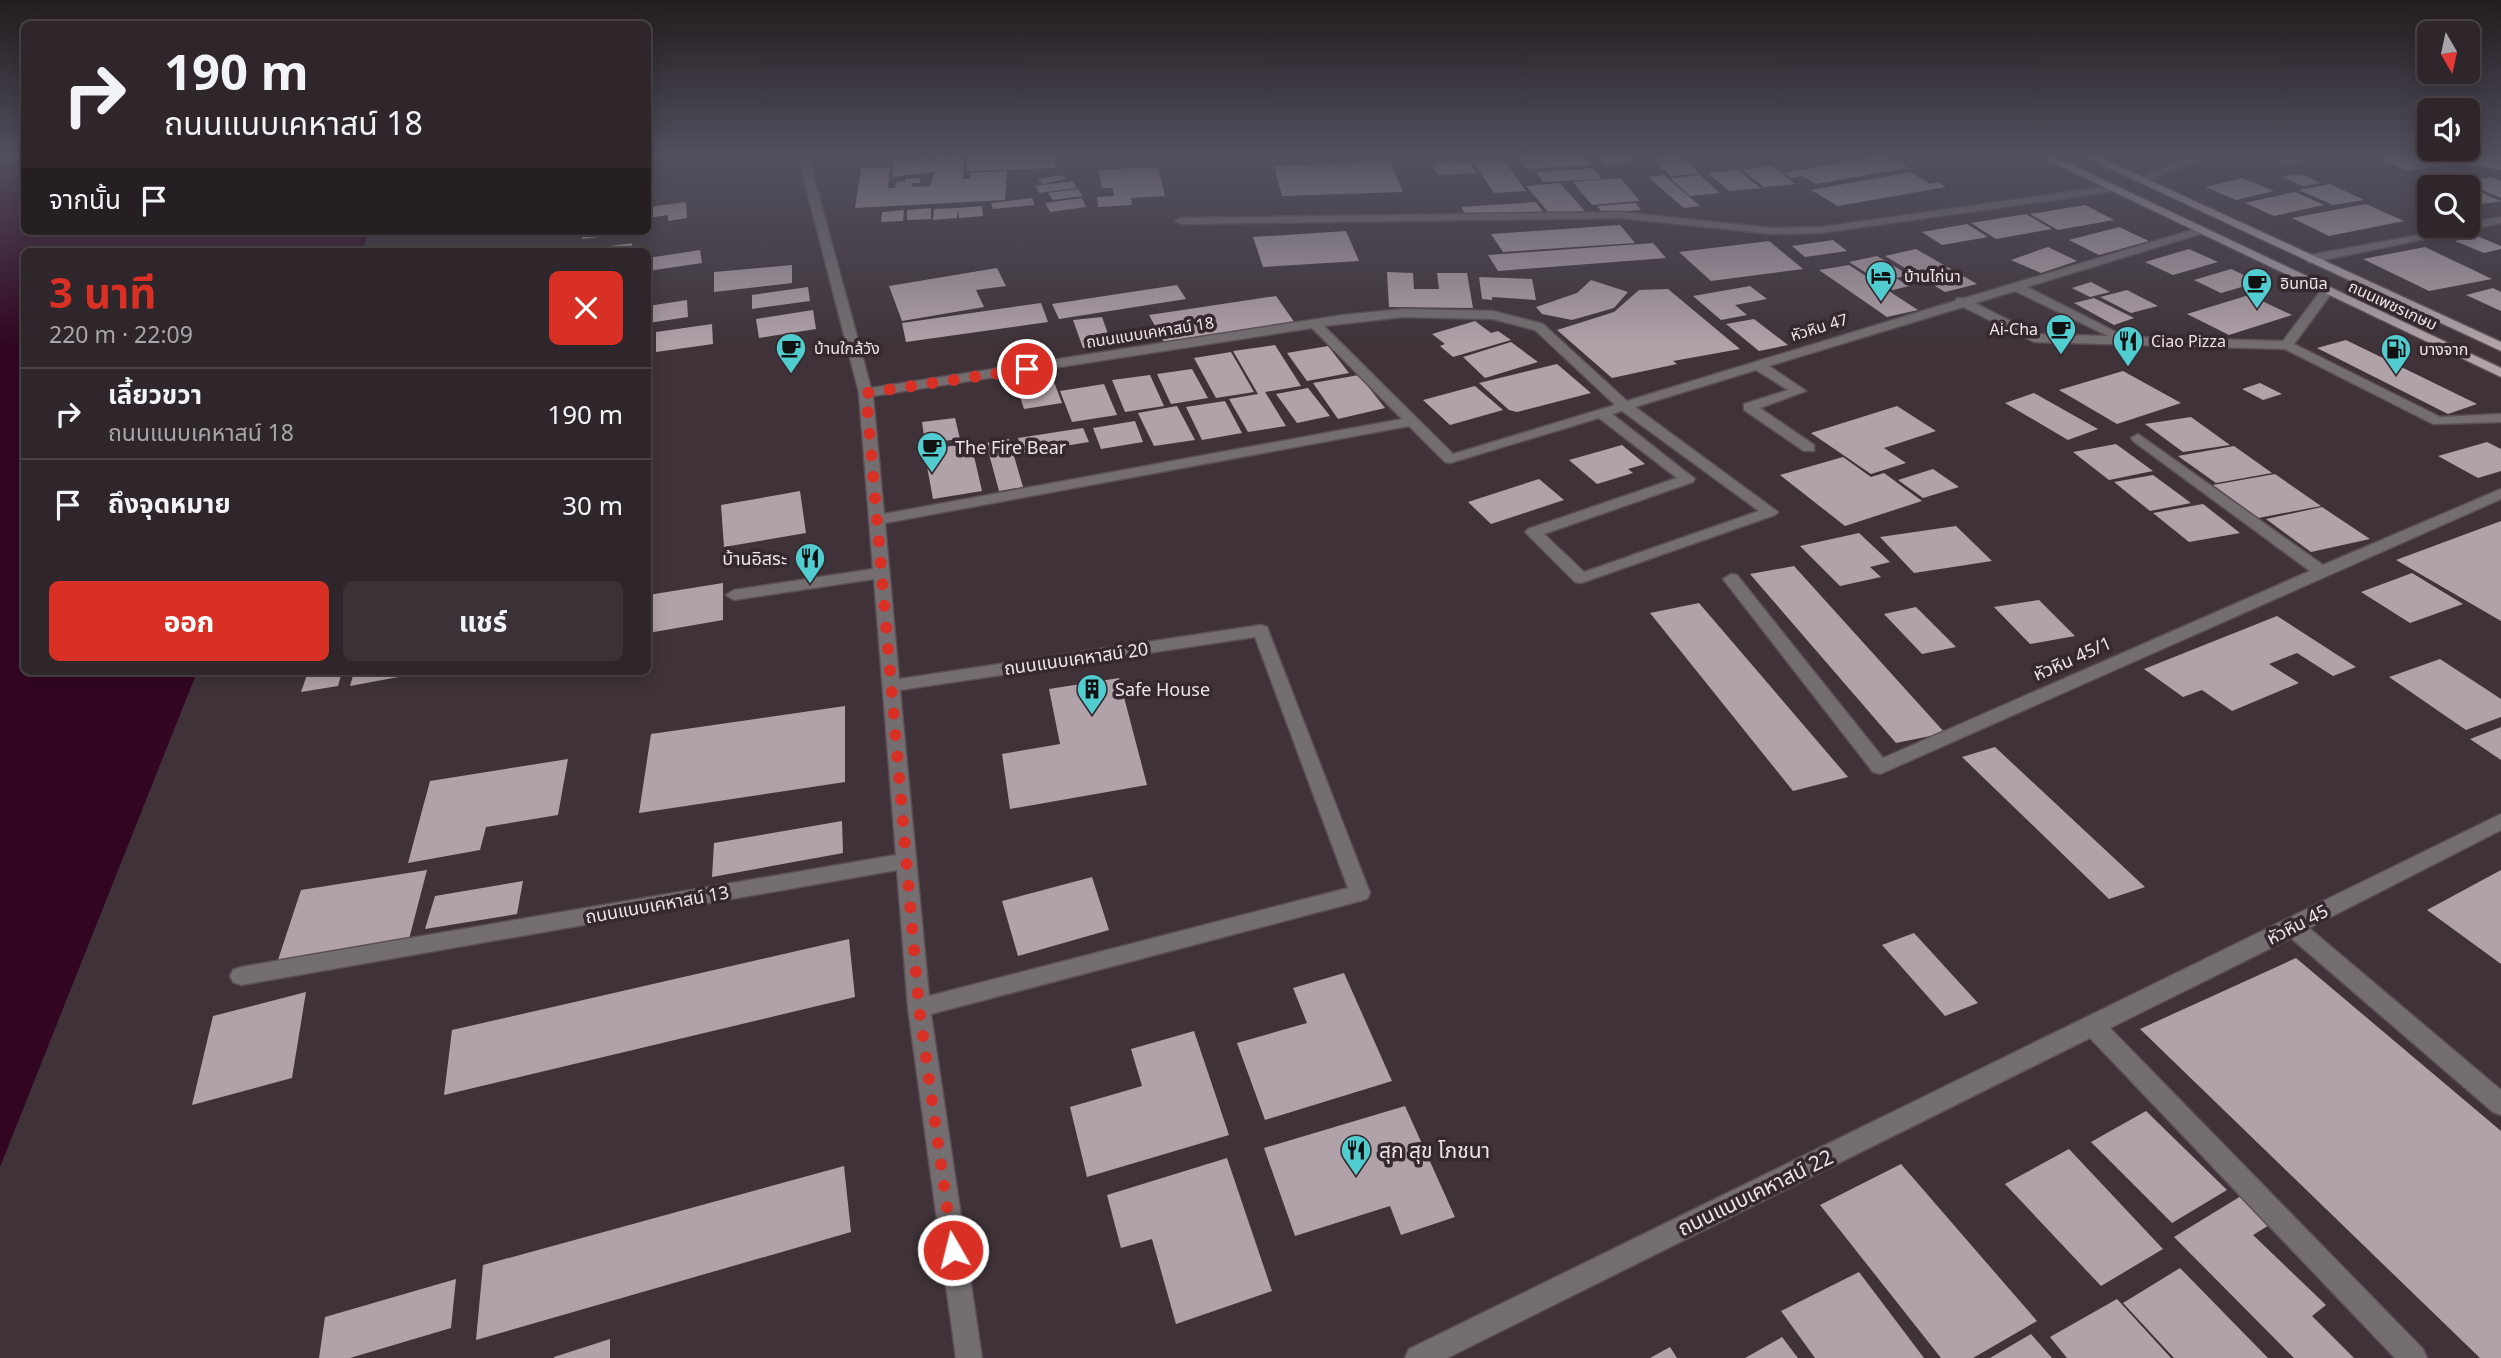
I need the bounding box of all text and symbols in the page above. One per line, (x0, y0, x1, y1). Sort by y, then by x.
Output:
north arrow (2417, 21, 2480, 84)
map controls (2417, 21, 2480, 238)
text: 190 m (164, 38, 309, 104)
icon: right (49, 49, 140, 140)
button: sound (2417, 98, 2480, 161)
text: ถนนแนบเคหาสน์ 18 (164, 101, 423, 144)
button: search (2417, 175, 2480, 238)
text: จากนั้น (49, 181, 121, 217)
icon: arrive (135, 182, 173, 220)
hotel icon: บ้านไก่นา (1864, 259, 1898, 303)
text: 3 นาที (49, 263, 156, 320)
place label: บ้านไก่นา (1904, 265, 1961, 287)
cafe icon: อินทนิล (2240, 266, 2274, 310)
button: close (549, 271, 623, 345)
place label: อินทนิล (2280, 272, 2328, 294)
street label: ถนนเพชรเกษม (2345, 275, 2441, 335)
street label: หัวหิน 47 (1788, 308, 1850, 346)
street label: ถนนแนบเคหาสน์ 18 (1084, 311, 1216, 353)
cafe icon: Ai-Cha (2044, 312, 2078, 356)
text: 220 m · 22:09 (49, 318, 193, 350)
place label: Ai-Cha (1990, 318, 2038, 340)
restaurant icon: Ciao Pizza (2111, 324, 2145, 368)
place label: Ciao Pizza (2151, 330, 2226, 352)
cafe icon: บ้านใกล้วัง (774, 331, 808, 375)
fuel station icon: บางจาก (2379, 332, 2413, 376)
place label: บ้านใกล้วัง (814, 337, 880, 359)
place label: บางจาก (2419, 338, 2468, 360)
pin (997, 339, 1057, 399)
icon: arrive (1008, 350, 1046, 388)
text: เลี้ยวขวา (108, 376, 202, 412)
icon: right (49, 395, 87, 433)
text: 190 m (547, 396, 623, 432)
text: ถนนแนบเคหาสน์ 18 (108, 416, 294, 448)
cafe icon: The Fire Bear (915, 430, 949, 474)
place label: The Fire Bear (955, 435, 1067, 459)
text: ถึงจุดหมาย (108, 485, 231, 521)
icon: arrive (49, 486, 87, 524)
text: 30 m (562, 487, 623, 523)
restaurant icon: บ้านอิสระ (793, 541, 827, 585)
place label: บ้านอิสระ (722, 546, 787, 570)
button: ออก (49, 581, 329, 661)
button: แชร์ (343, 581, 623, 661)
street label: หัวหิน 45/1 (2029, 630, 2115, 686)
street label: ถนนแนบเคหาสน์ 20 (1002, 636, 1150, 680)
building icon: Safe House (1075, 672, 1109, 716)
place label: Safe House (1115, 677, 1210, 701)
street label: ถนนแนบเคหาสน์ 13 (583, 880, 731, 928)
street label: หัวหิน 45 (2262, 898, 2332, 950)
restaurant icon: สุก สุข โภชนา (1339, 1133, 1373, 1177)
place label: สุก สุข โภชนา (1379, 1136, 1490, 1164)
street label: ถนนแนบเคหาสน์ 22 (1673, 1142, 1837, 1242)
position arrow (916, 1213, 990, 1287)

